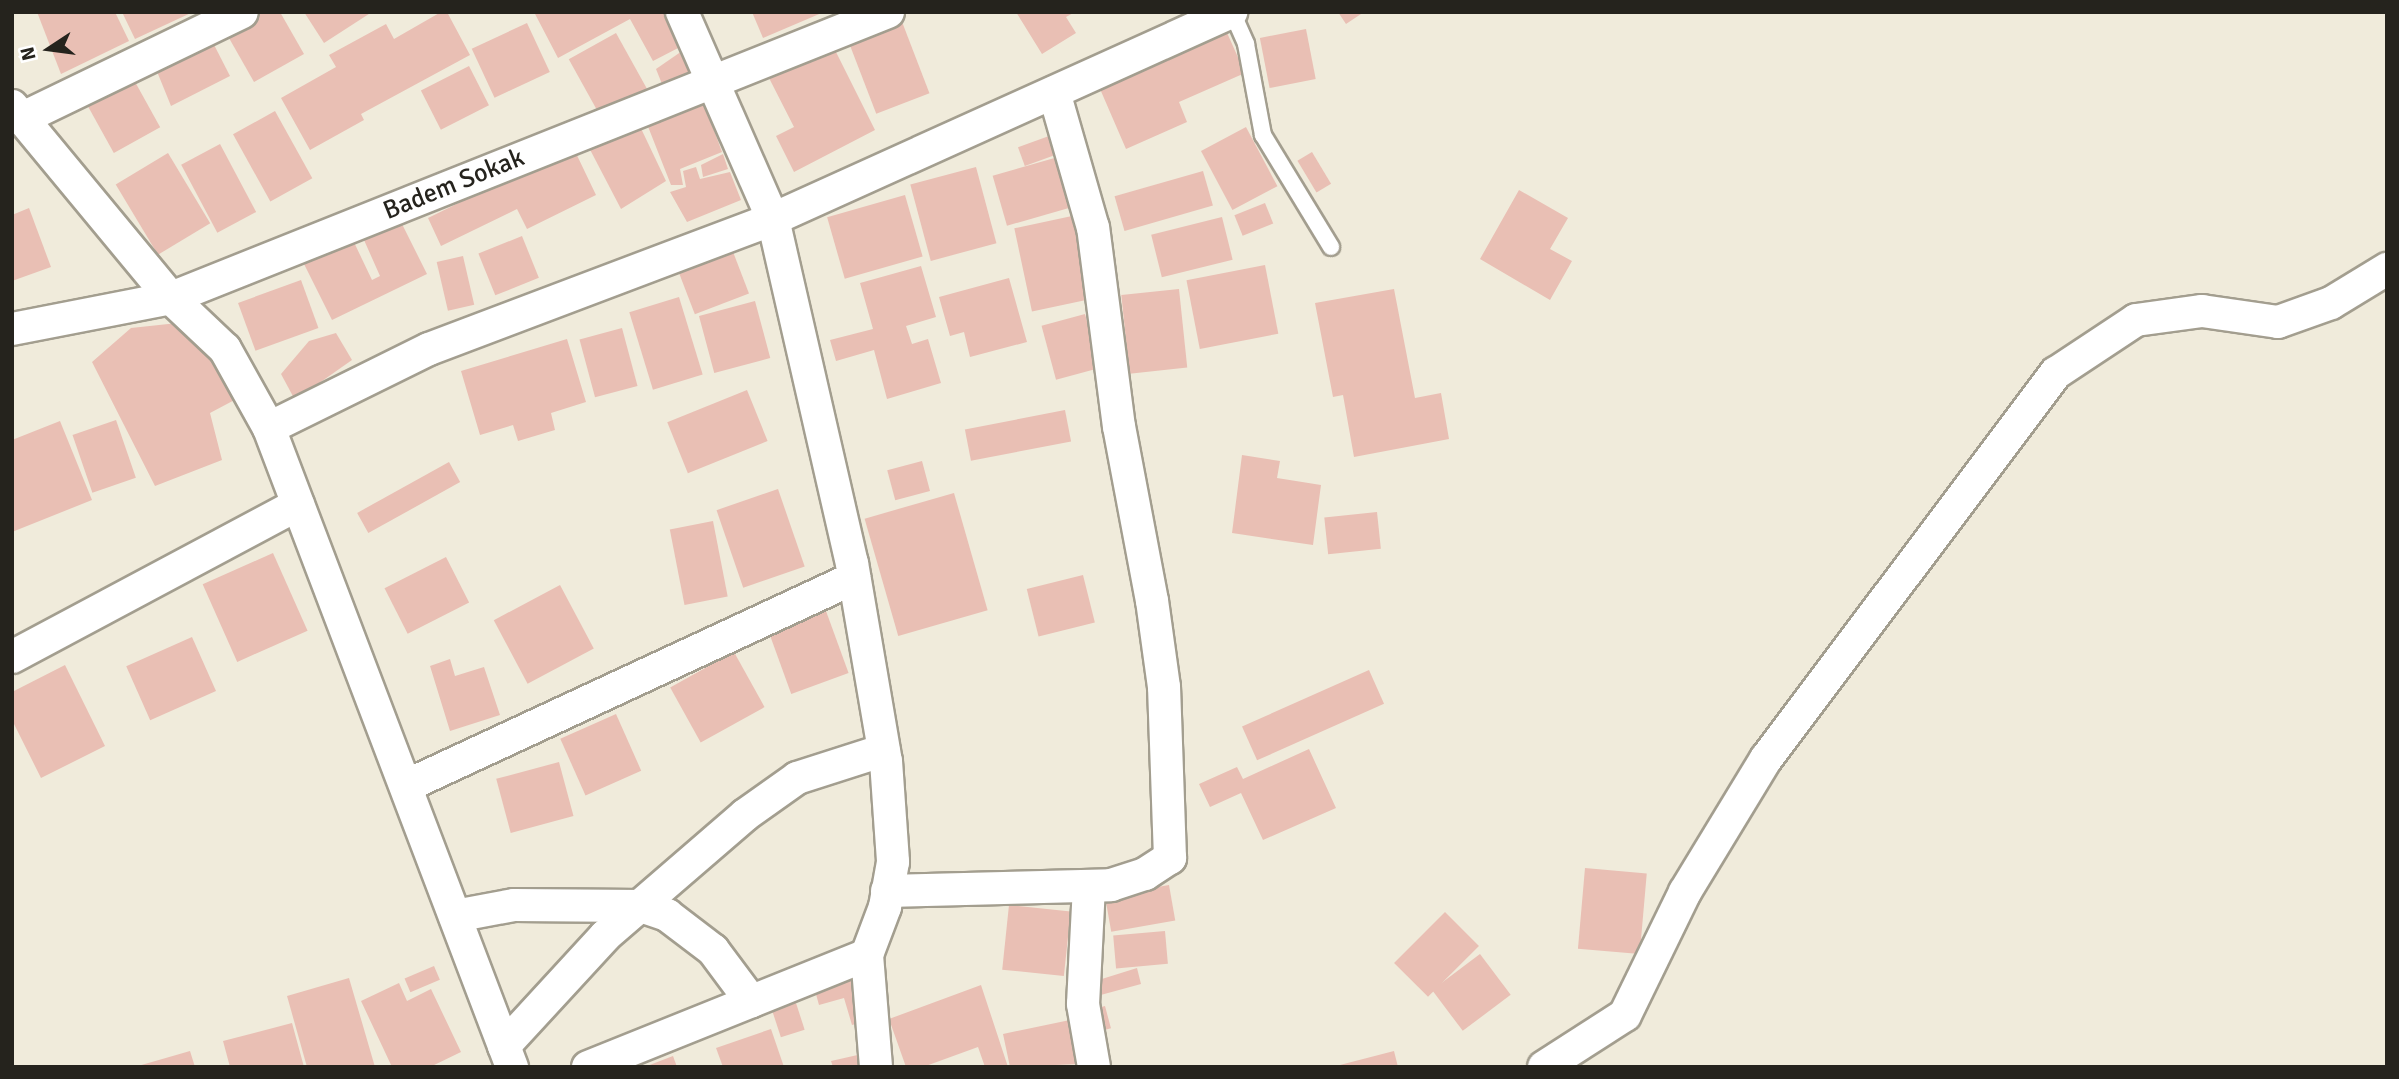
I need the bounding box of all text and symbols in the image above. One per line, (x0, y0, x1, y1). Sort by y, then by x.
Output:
north arrow (14, 14, 84, 84)
text: N (15, 45, 42, 63)
street label: Badem Sokak (379, 143, 529, 227)

